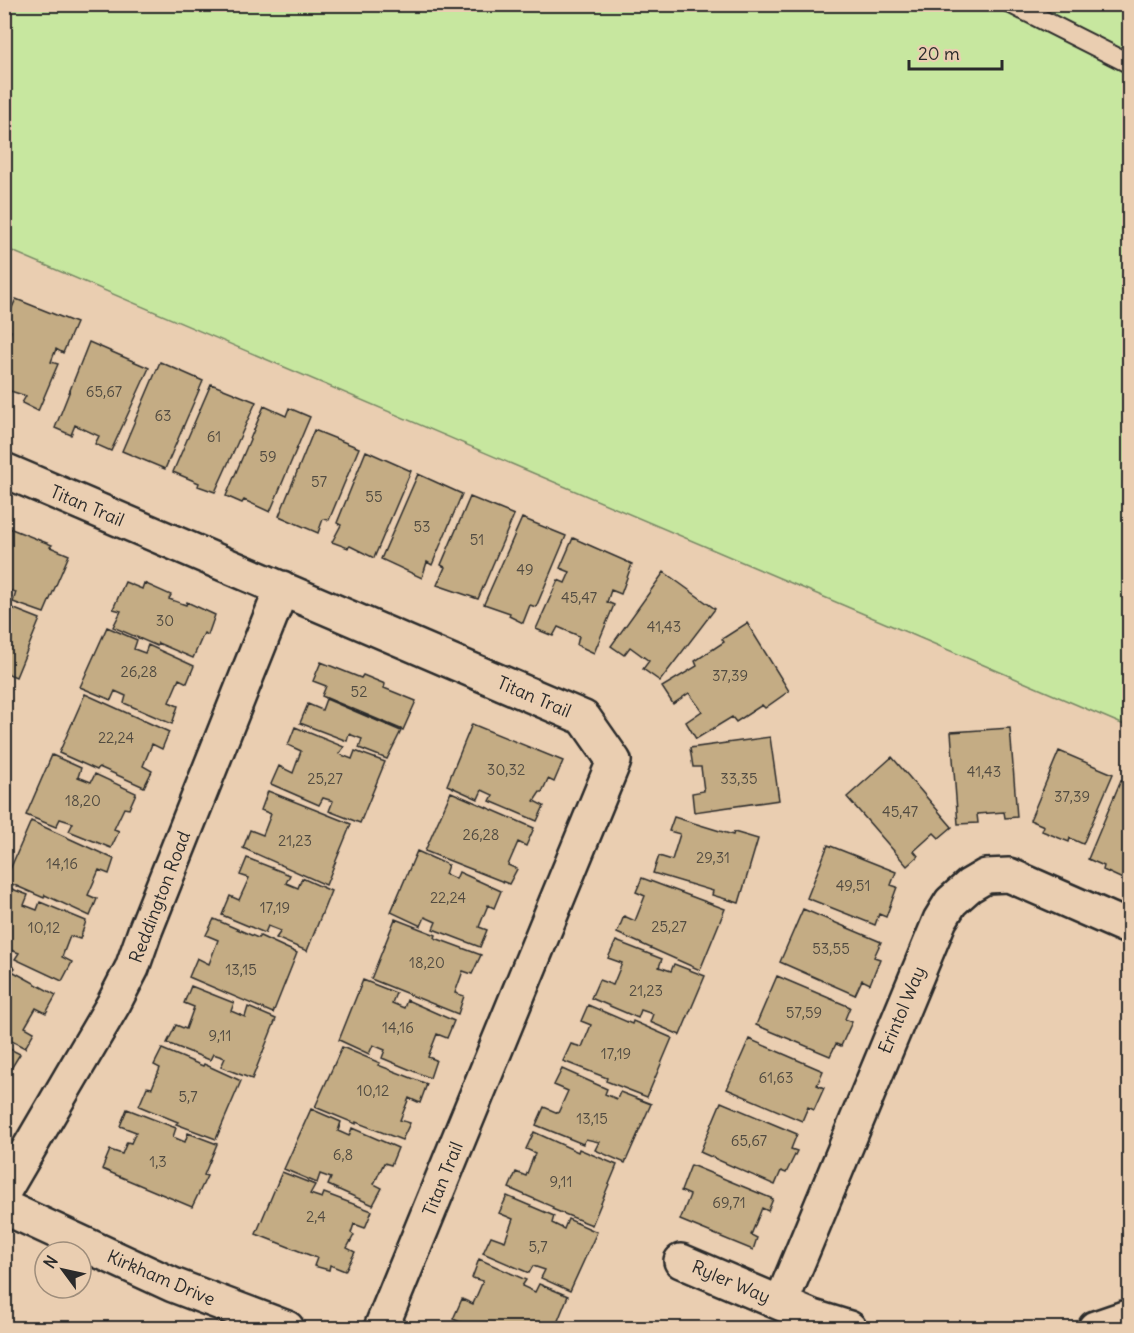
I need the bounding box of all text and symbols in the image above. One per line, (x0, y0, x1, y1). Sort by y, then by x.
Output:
scale bar (909, 33, 1002, 71)
text: 20 m (918, 42, 960, 65)
house number: 65,67 (86, 382, 122, 401)
house number: 63 (154, 406, 172, 425)
house number: 61 (207, 427, 221, 446)
house number: 59 (259, 447, 277, 466)
house number: 57 (311, 472, 327, 491)
street label: Titan Trail (47, 480, 128, 531)
house number: 55 (365, 487, 383, 506)
house number: 53 (413, 517, 431, 536)
house number: 51 (470, 530, 484, 549)
house number: 49 (516, 560, 534, 579)
house number: 45,47 (561, 588, 597, 607)
house number: 30 (156, 611, 174, 630)
house number: 41,43 (647, 617, 681, 636)
house number: 26,28 (121, 662, 157, 681)
house number: 37,39 (712, 666, 748, 685)
street label: Titan Trail (494, 671, 575, 722)
house number: 52 (351, 682, 367, 701)
house number: 22,24 (98, 728, 134, 747)
house number: 30,32 (487, 760, 525, 779)
house number: 41,43 (967, 762, 1001, 781)
house number: 25,27 (307, 769, 343, 788)
house number: 33,35 (720, 769, 758, 788)
house number: 37,39 (1054, 787, 1090, 806)
house number: 18,20 (65, 791, 101, 810)
house number: 45,47 (882, 802, 918, 821)
house number: 26,28 (463, 825, 499, 844)
street label: Reddington Road (124, 827, 195, 966)
house number: 21,23 (278, 831, 312, 850)
house number: 29,31 (696, 848, 730, 867)
house number: 14,16 (46, 854, 78, 873)
house number: 49,51 (836, 876, 870, 895)
house number: 22,24 (430, 888, 466, 907)
house number: 17,19 (260, 898, 290, 917)
house number: 25,27 (651, 917, 687, 936)
house number: 10,12 (28, 918, 60, 937)
house number: 53,55 (812, 939, 850, 958)
house number: 18,20 (409, 953, 445, 972)
house number: 13,15 (225, 960, 257, 979)
street label: Erintol Way (873, 963, 930, 1057)
house number: 21,23 (629, 981, 663, 1000)
house number: 57,59 (786, 1003, 822, 1022)
house number: 14,16 (382, 1018, 414, 1037)
house number: 9,11 (209, 1026, 231, 1045)
house number: 17,19 (601, 1044, 631, 1063)
house number: 61,63 (759, 1068, 793, 1087)
house number: 10,12 (357, 1081, 389, 1100)
house number: 5,7 (178, 1087, 198, 1106)
house number: 13,15 (576, 1109, 608, 1128)
house number: 65,67 (731, 1131, 767, 1150)
street label: Titan Trail (417, 1138, 468, 1219)
house number: 6,8 (333, 1145, 353, 1164)
house number: 1,3 (149, 1152, 167, 1171)
house number: 9,11 (550, 1172, 572, 1191)
house number: 69,71 (712, 1193, 746, 1212)
house number: 2,4 (306, 1207, 326, 1226)
house number: 5,7 (528, 1237, 548, 1256)
north arrow (33, 1240, 93, 1300)
street label: Kirkham Drive (104, 1244, 219, 1311)
text: N (39, 1252, 62, 1272)
street label: Ryler Way (688, 1255, 774, 1308)

